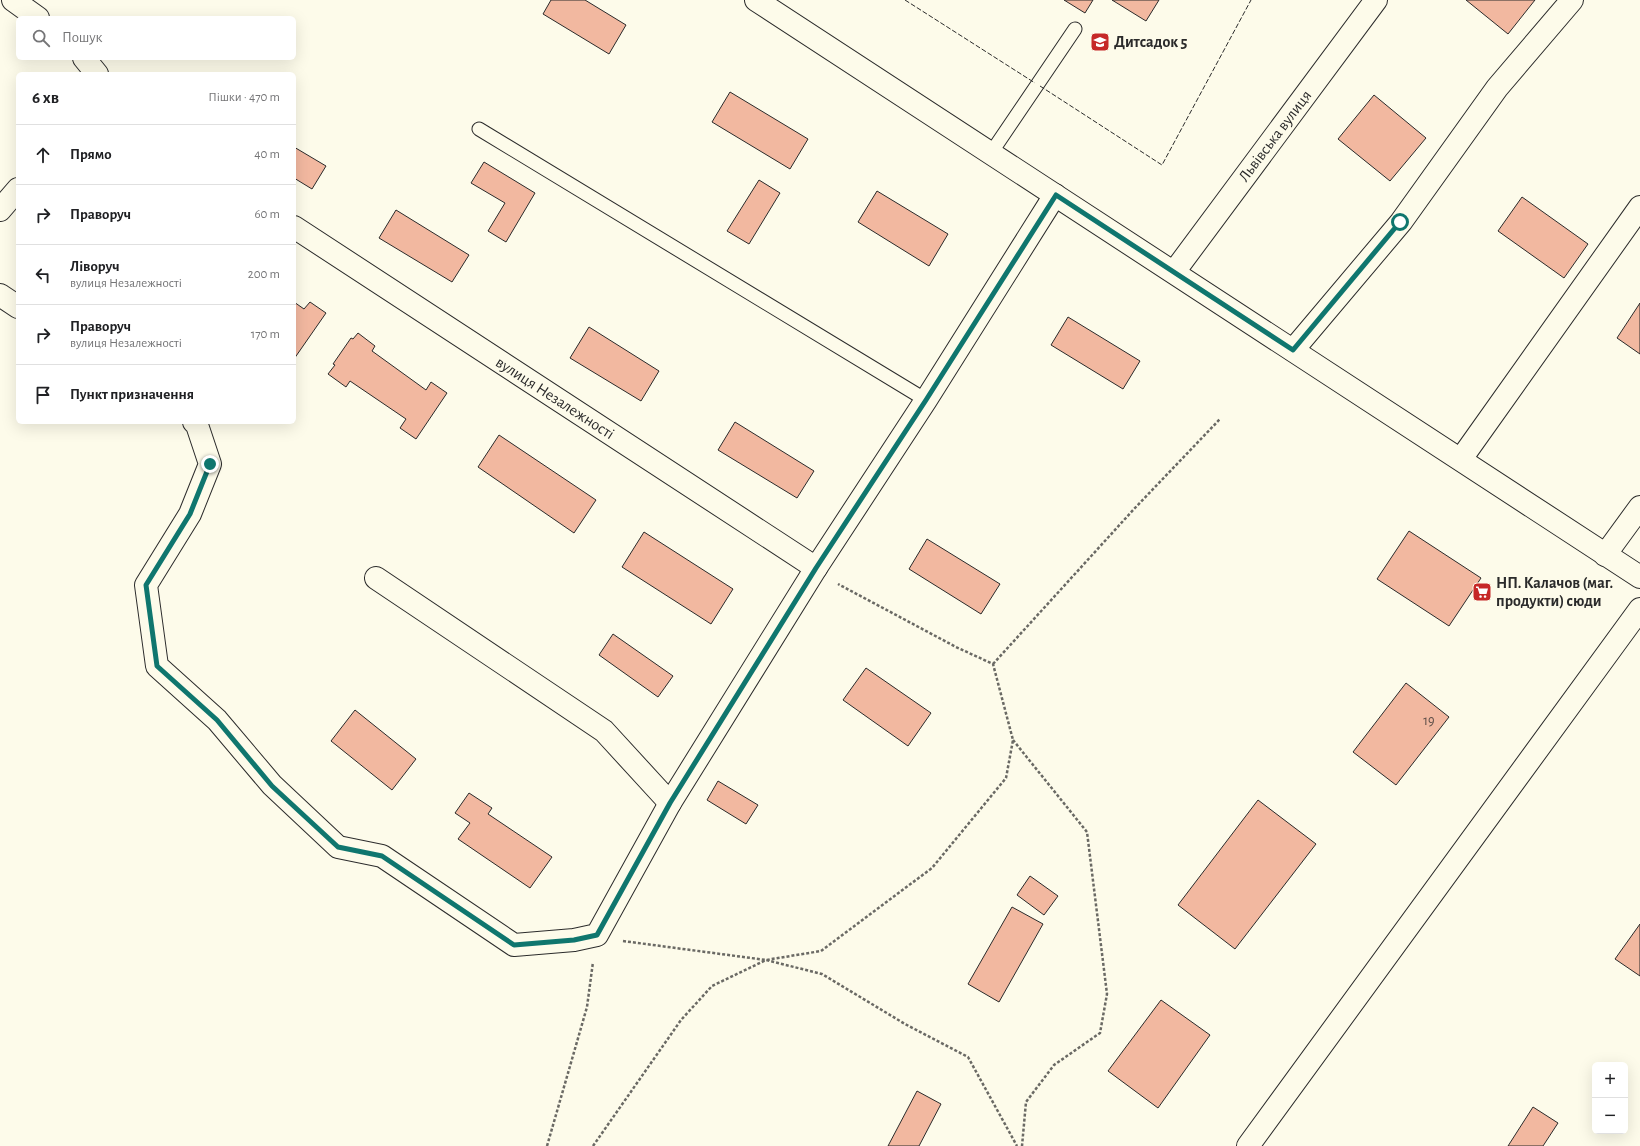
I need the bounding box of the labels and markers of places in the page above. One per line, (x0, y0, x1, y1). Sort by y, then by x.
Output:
school or university icon: Дитсадок 5 (1089, 31, 1111, 53)
place label: Дитсадок 5 (1114, 34, 1188, 50)
place label: НП. Калачов (маг. продукти) сюди (1496, 575, 1613, 610)
supermarket icon: НП. Калачов (маг. продукти) сюди (1471, 581, 1493, 603)

